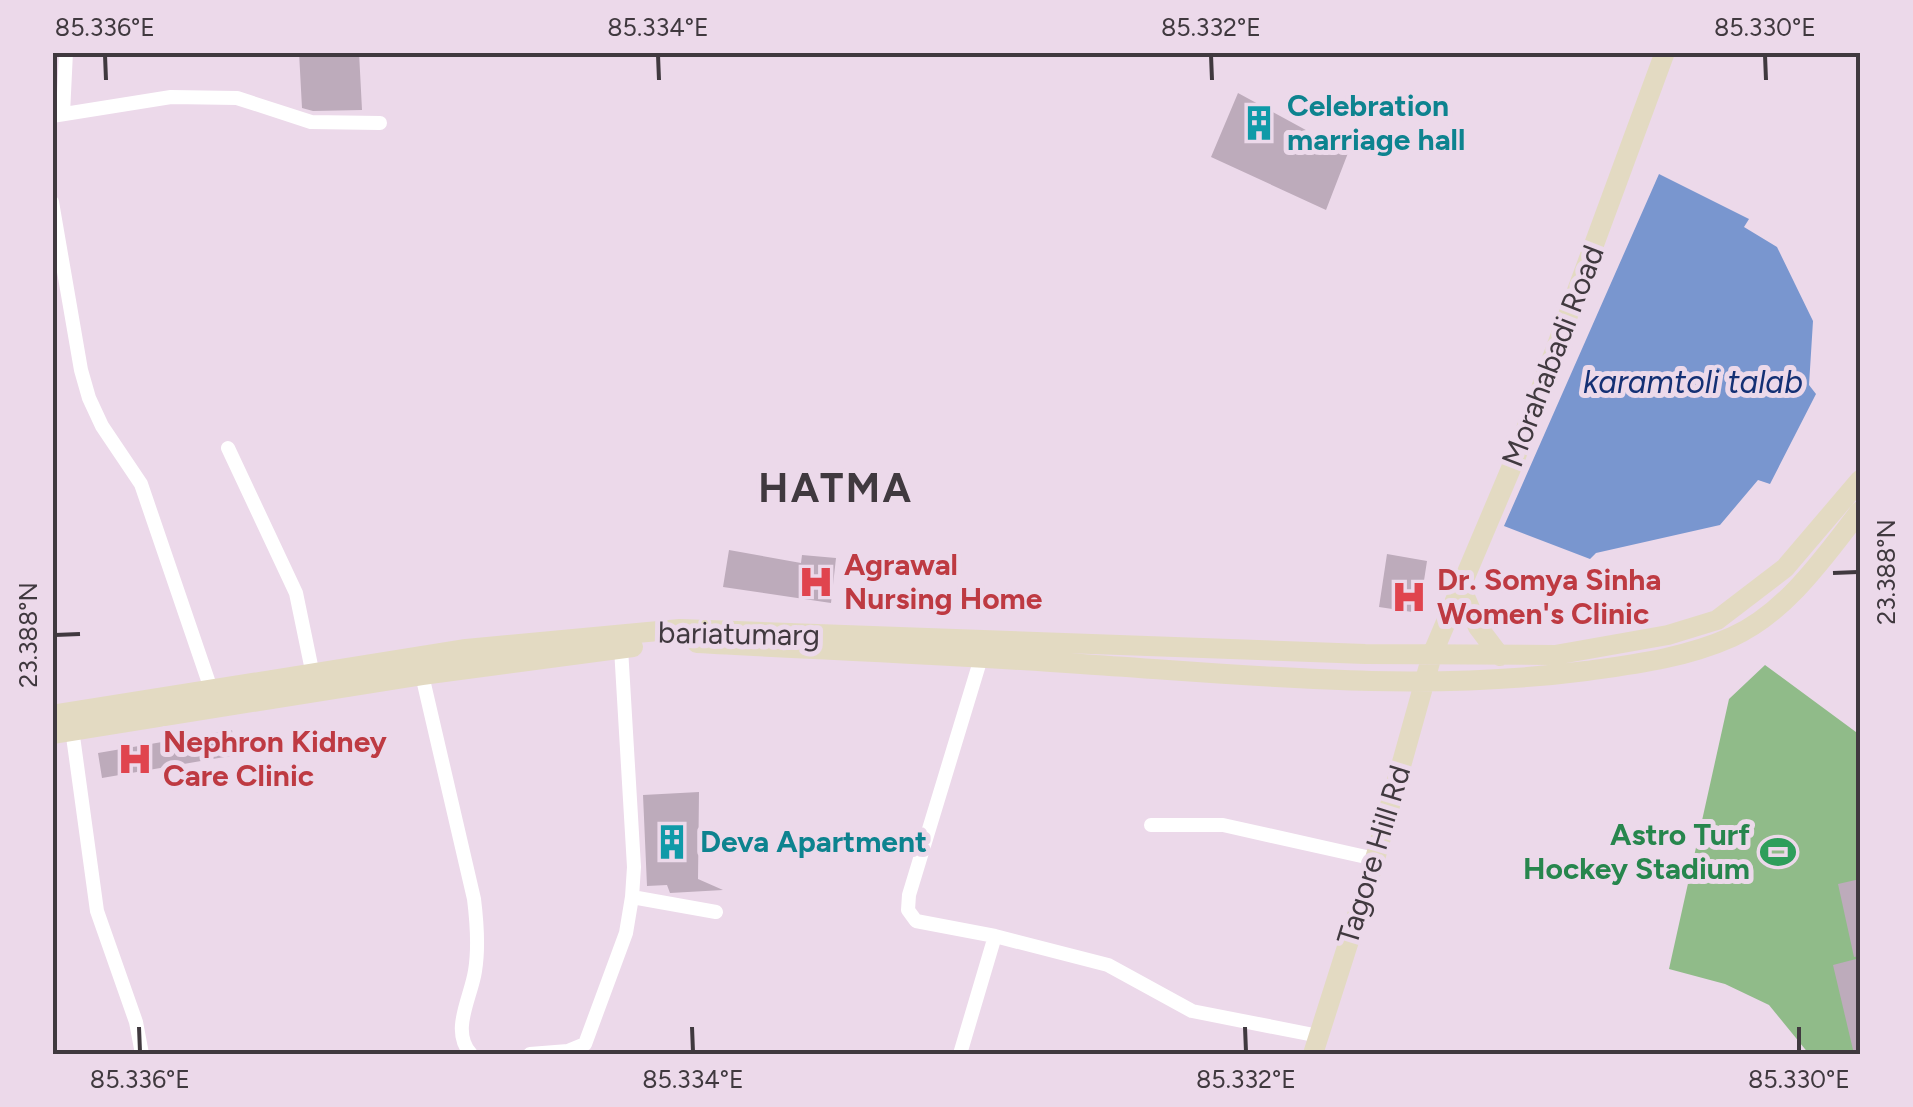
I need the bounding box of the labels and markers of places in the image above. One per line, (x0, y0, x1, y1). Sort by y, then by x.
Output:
place label: Celebration marriage hall (1287, 87, 1465, 158)
building icon: Celebration marriage hall (1240, 104, 1278, 142)
place label: Agrawal Nursing Home (844, 546, 1043, 617)
place label: Dr. Somya Sinha Women's Clinic (1437, 561, 1661, 632)
hospital icon: Agrawal Nursing Home (797, 563, 835, 601)
hospital icon: Dr. Somya Sinha Women's Clinic (1390, 578, 1428, 616)
place label: Nephron Kidney Care Clinic (163, 723, 388, 794)
hospital icon: Nephron Kidney Care Clinic (116, 740, 154, 778)
place label: Astro Turf Hockey Stadium (1523, 816, 1750, 887)
building icon: Deva Apartment (653, 823, 691, 861)
place label: Deva Apartment (700, 823, 927, 860)
sports icon: Astro Turf Hockey Stadium (1759, 833, 1797, 871)

